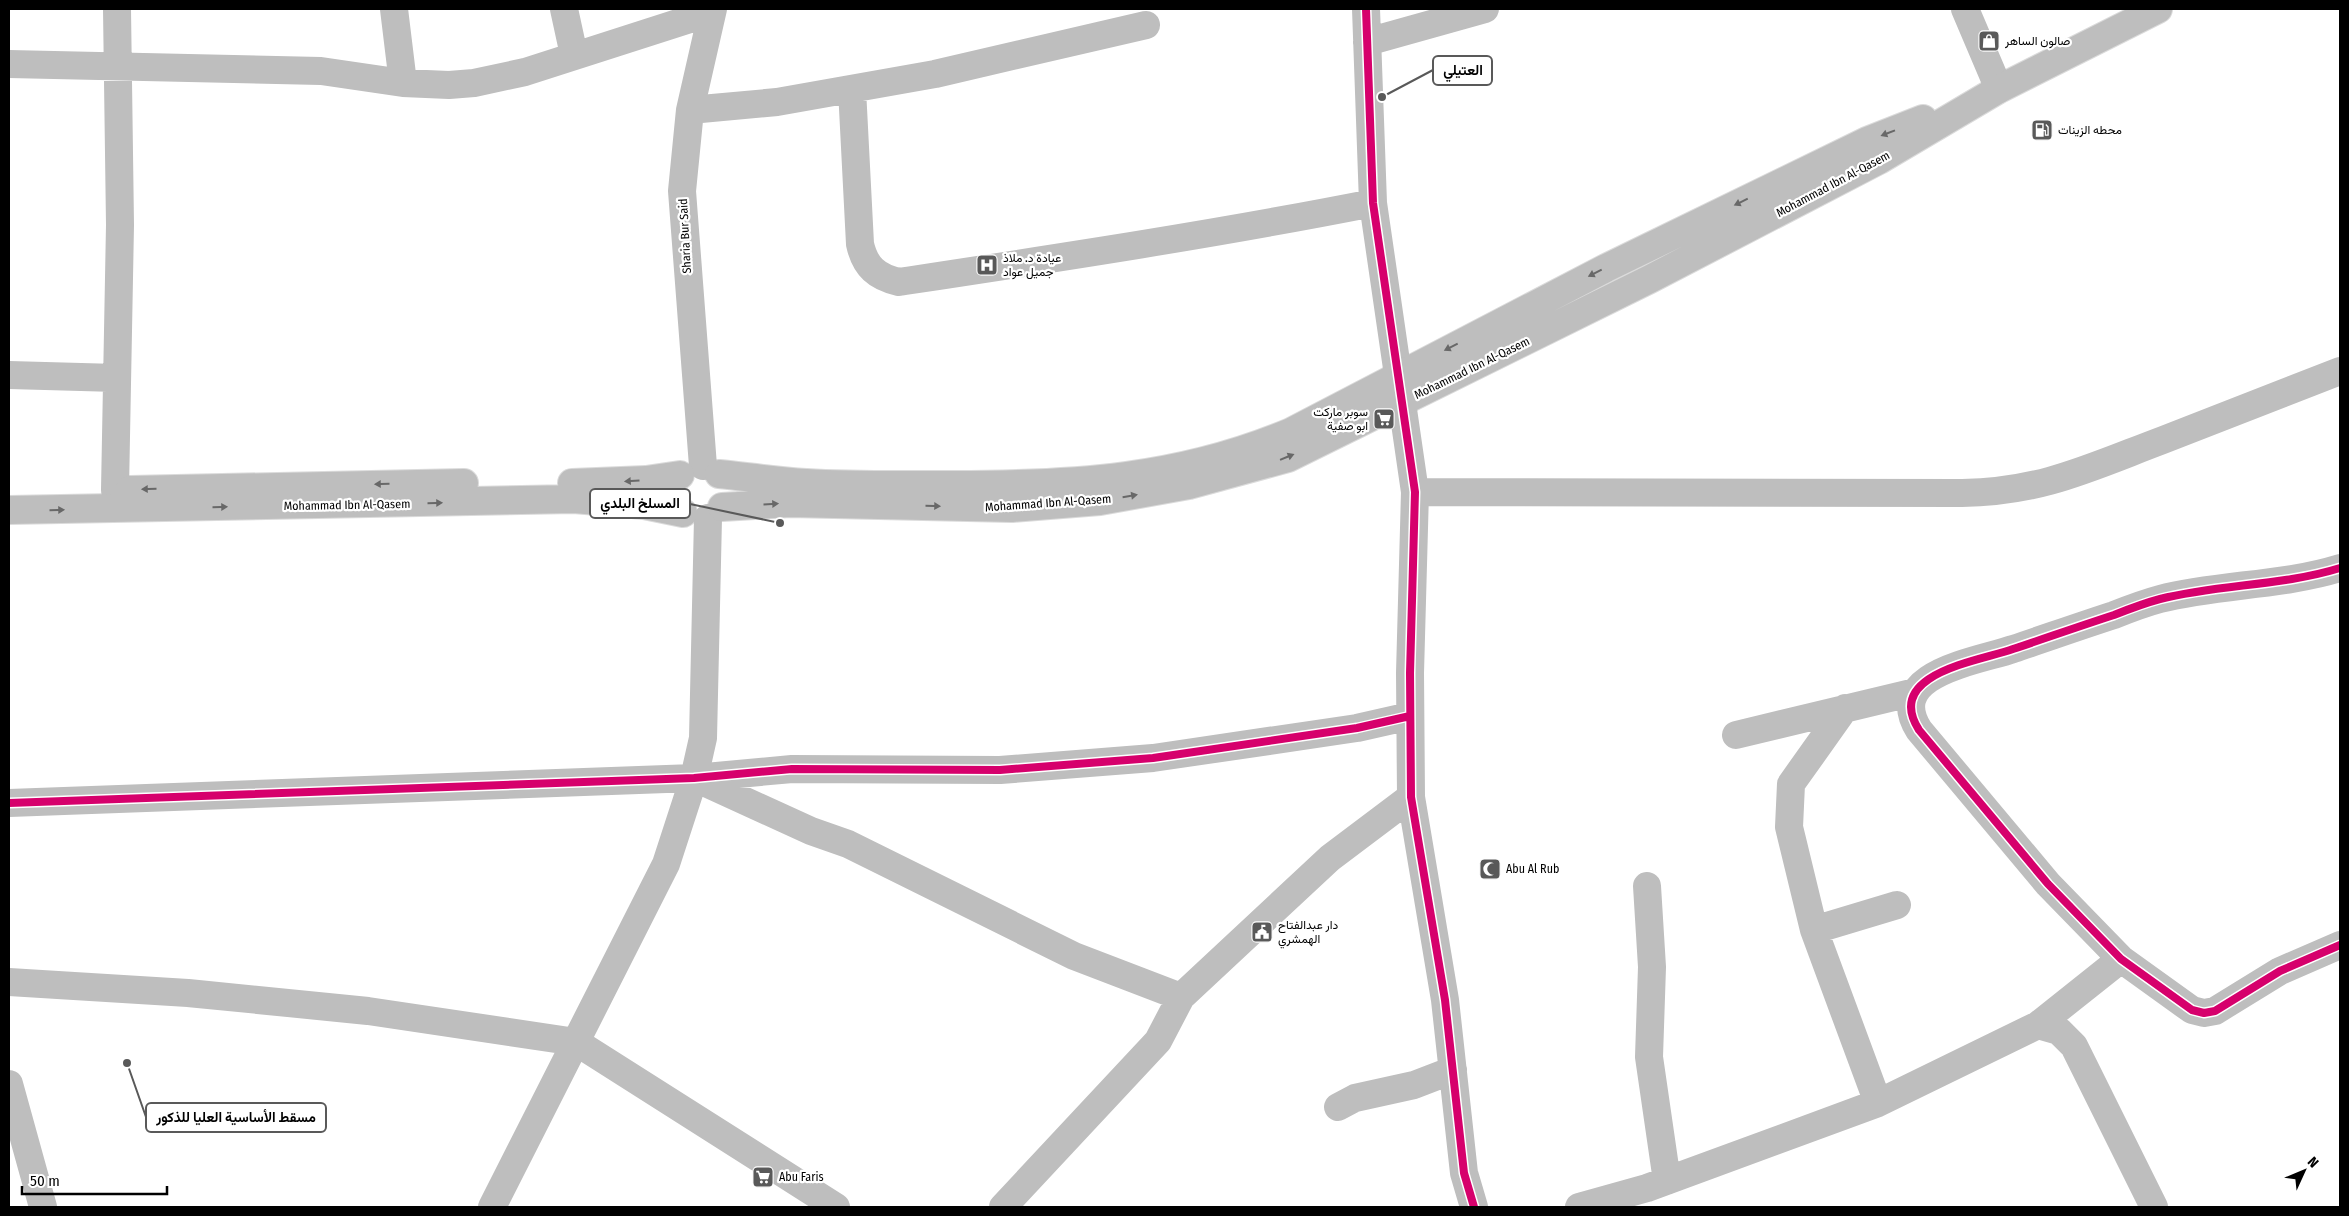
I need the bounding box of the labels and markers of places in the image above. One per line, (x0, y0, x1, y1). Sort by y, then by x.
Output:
shop icon: صالون الساهر (1977, 29, 2001, 53)
place label: صالون الساهر (2004, 34, 2070, 49)
callout: العتيلي (1433, 56, 1492, 85)
fuel station icon: محطه الزينات (2030, 118, 2054, 142)
place label: محطه الزينات (2058, 123, 2122, 138)
place label: عيادة د. ملاذ جميل عواد (1003, 251, 1061, 280)
hospital icon: عيادة د. ملاذ جميل عواد (975, 253, 999, 277)
place label: سوبر ماركت ابو صفية (1313, 405, 1368, 434)
supermarket icon: سوبر ماركت ابو صفية (1372, 407, 1396, 431)
callout: المسلخ البلدي (590, 489, 690, 518)
mosque icon: Abu Al Rub (1478, 857, 1502, 881)
place label: Abu Al Rub (1506, 862, 1559, 876)
place label: دار عبدالفتاح الهمشري (1278, 918, 1338, 949)
public building icon: دار عبدالفتاح الهمشري (1250, 920, 1274, 944)
callout: مسقط الأساسية العليا للذكور (146, 1103, 326, 1132)
supermarket icon: Abu Faris (751, 1165, 775, 1189)
place label: Abu Faris (779, 1170, 824, 1184)

